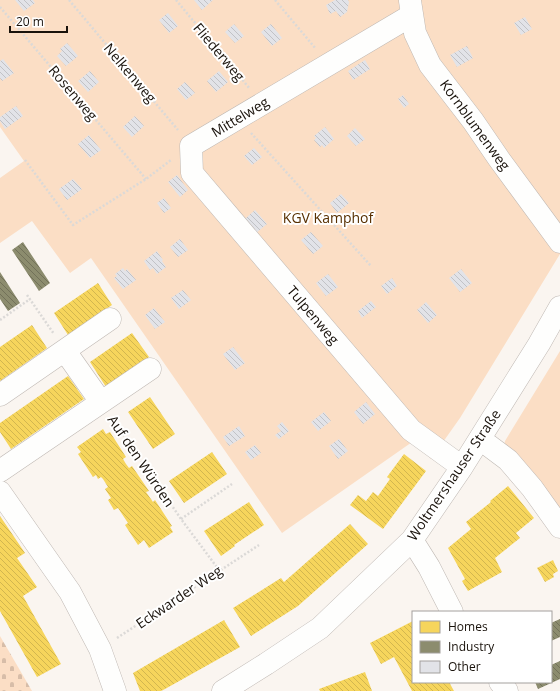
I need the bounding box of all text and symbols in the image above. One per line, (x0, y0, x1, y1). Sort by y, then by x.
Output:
scale bar (10, 8, 67, 34)
text: 20 m (16, 13, 44, 30)
street label: Fliederweg (189, 19, 250, 85)
street label: Nelkenweg (100, 39, 161, 107)
street label: Rosenweg (45, 61, 102, 125)
street label: Kornblumenweg (436, 76, 515, 174)
street label: Mittelweg (207, 92, 272, 141)
park label: KGV Kamphof (283, 208, 374, 227)
street label: Tulpenweg (283, 281, 344, 348)
street label: Woltmershauser Straße (402, 405, 505, 544)
street label: Auf den Würden (104, 411, 179, 510)
street label: Eckwarder Weg (132, 560, 226, 633)
legend (412, 611, 552, 683)
text: Homes (448, 618, 488, 635)
text: Industry (448, 638, 495, 655)
text: Other (448, 658, 481, 675)

